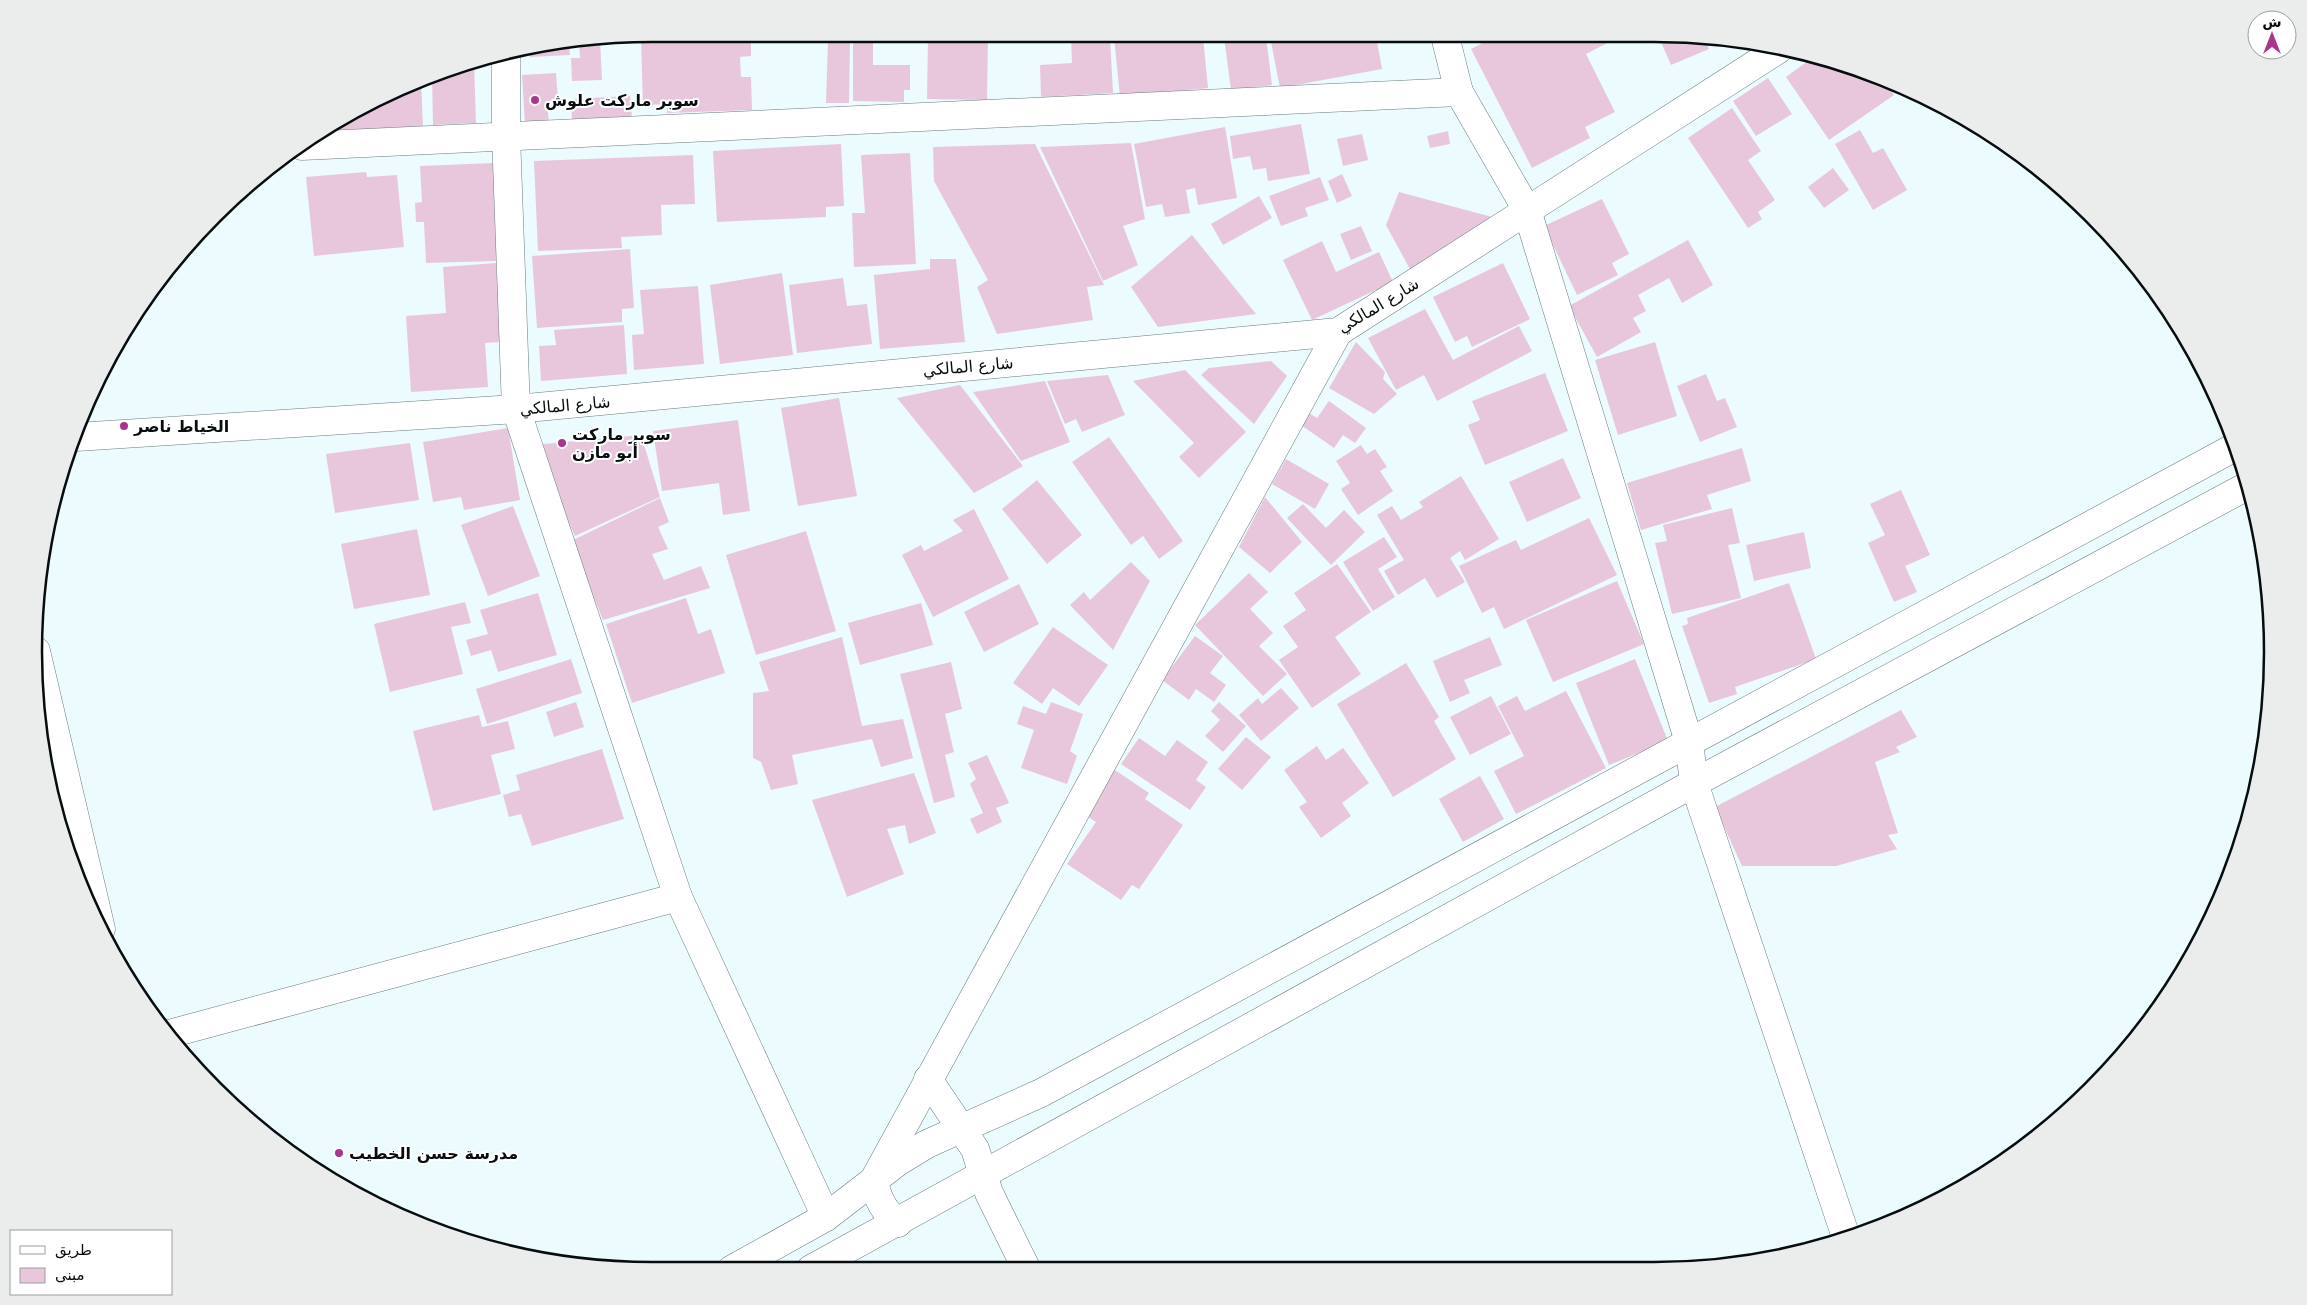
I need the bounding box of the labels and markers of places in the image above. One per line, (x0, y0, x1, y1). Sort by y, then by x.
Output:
place label: سوبر ماركت علوش (545, 91, 699, 110)
marker: سوبر ماركت علوش (529, 94, 541, 106)
place label: الخياط ناصر (133, 417, 229, 436)
marker: الخياط ناصر (118, 420, 130, 432)
place label: سوبر ماركت أبو مازن (572, 425, 671, 462)
marker: سوبر ماركت أبو مازن (556, 437, 568, 449)
place label: مدرسة حسن الخطيب (349, 1144, 518, 1163)
marker: مدرسة حسن الخطيب (333, 1147, 345, 1159)

